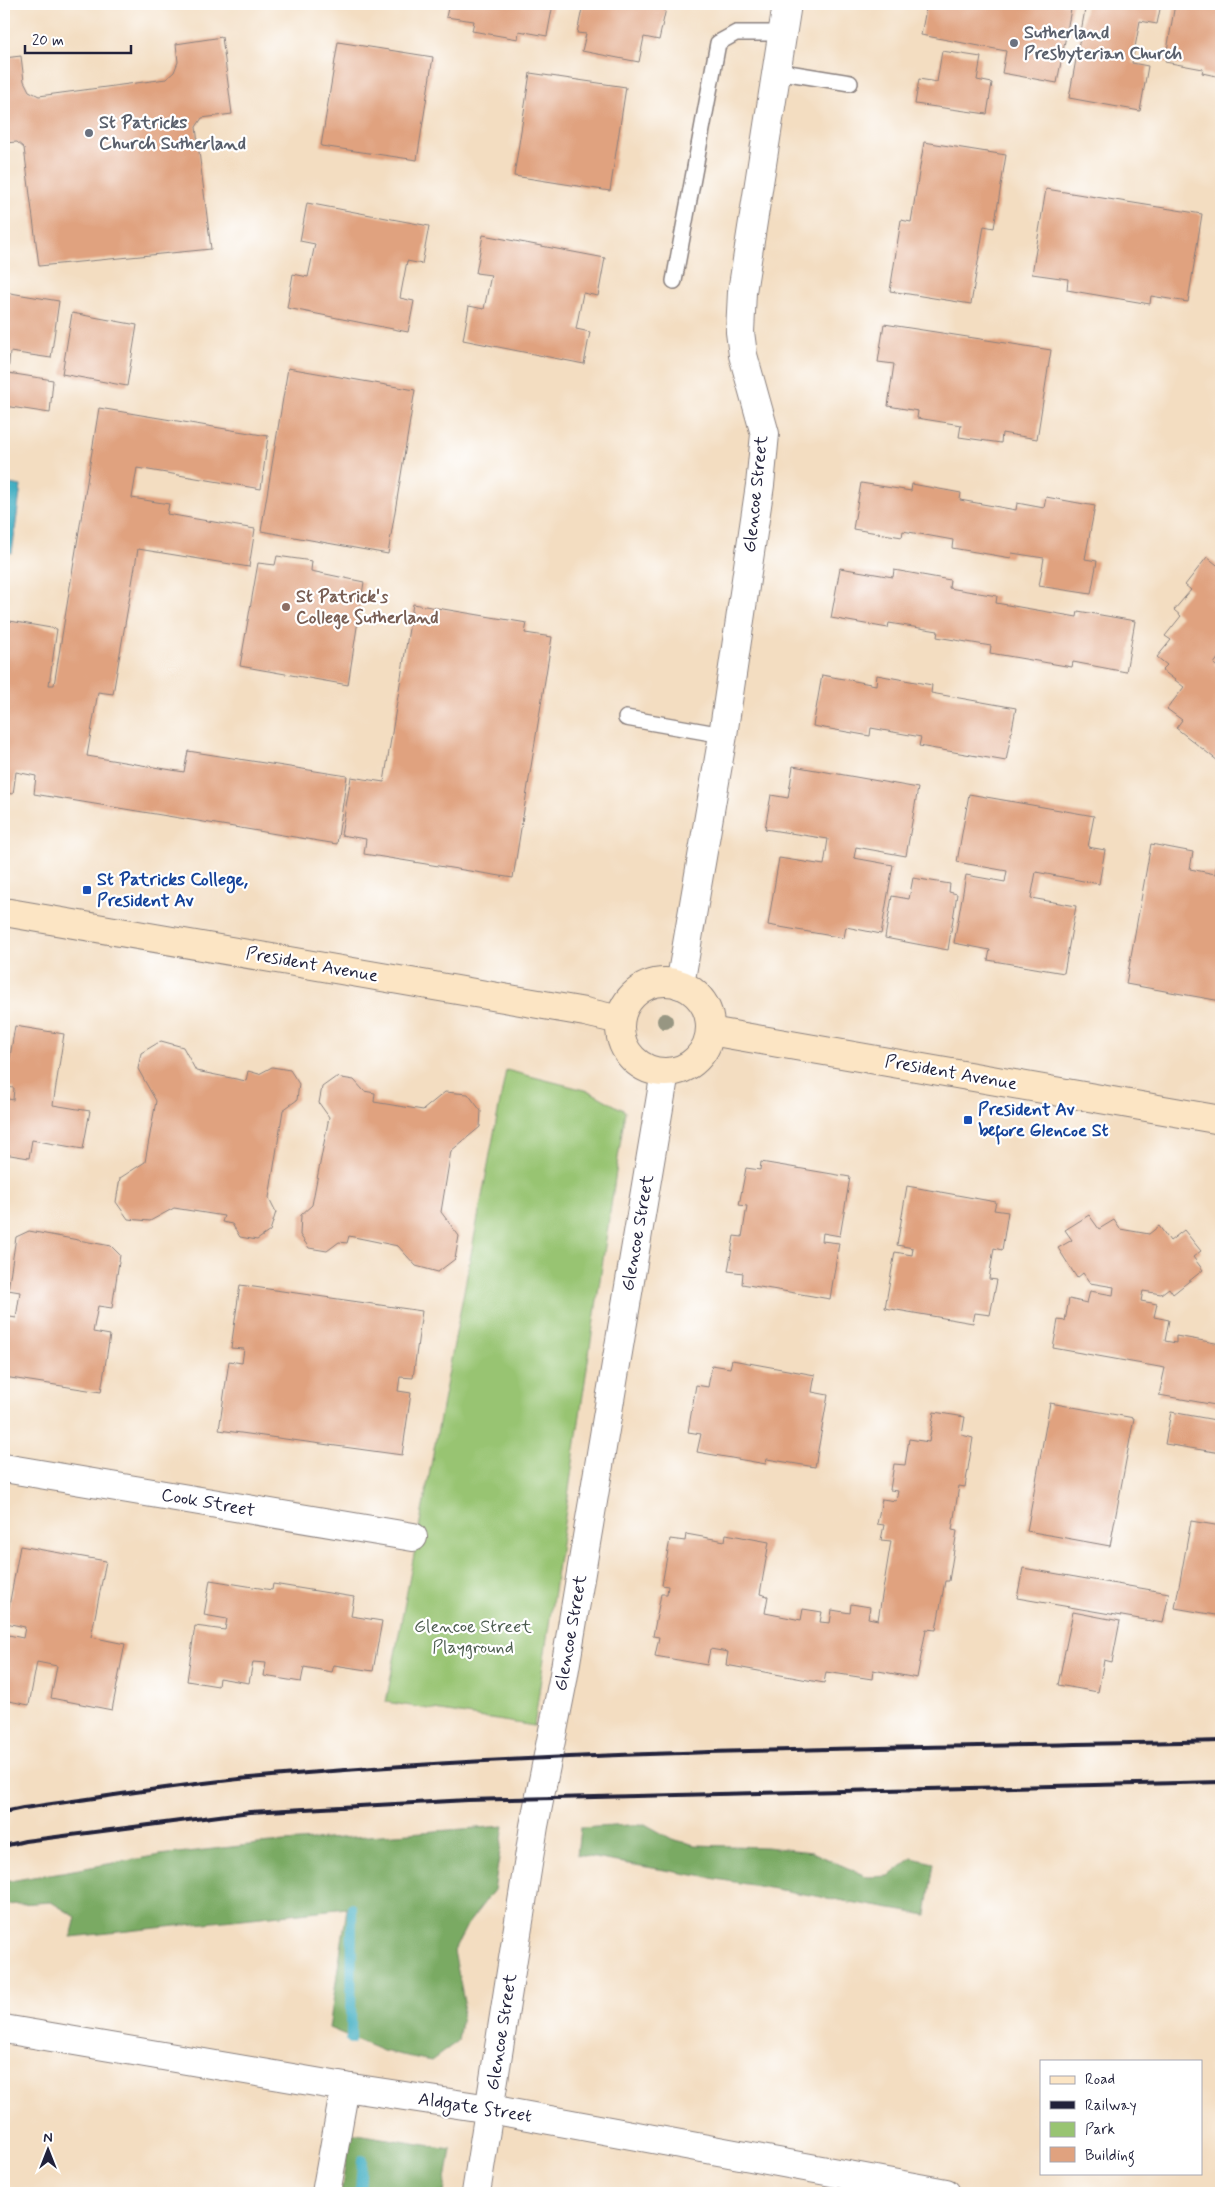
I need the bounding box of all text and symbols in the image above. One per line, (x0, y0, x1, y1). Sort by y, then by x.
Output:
place label: Sutherland Presbyterian Church (1024, 21, 1182, 66)
scale bar (25, 22, 131, 54)
text: 20 m (32, 31, 64, 51)
marker: Sutherland Presbyterian Church (1008, 37, 1020, 49)
place label: St Patricks Church Sutherland (99, 111, 246, 156)
marker: St Patricks Church Sutherland (83, 127, 95, 139)
street label: Glencoe Street (738, 434, 774, 554)
place label: St Patrick's College Sutherland (296, 585, 439, 630)
marker: St Patrick's College Sutherland (280, 601, 292, 613)
place label: St Patricks College, President Av (97, 868, 248, 913)
marker: St Patricks College, President Av (81, 884, 93, 896)
street label: President Avenue (244, 942, 380, 988)
street label: President Avenue (883, 1050, 1019, 1096)
place label: President Av before Glencoe St (978, 1098, 1109, 1145)
marker: President Av before Glencoe St (962, 1114, 974, 1126)
street label: Glencoe Street (616, 1173, 660, 1293)
street label: Cook Street (159, 1483, 257, 1523)
street label: Glencoe Street (549, 1573, 593, 1693)
park label: Glencoe Street Playground (414, 1615, 532, 1660)
street label: Glencoe Street (481, 1972, 523, 2092)
legend (1040, 2060, 1202, 2174)
text: Road (1085, 2070, 1115, 2090)
street label: Aldgate Street (416, 2087, 534, 2130)
text: Railway (1085, 2096, 1137, 2116)
text: Park (1085, 2120, 1115, 2140)
north arrow (22, 2124, 72, 2174)
text: N (43, 2129, 53, 2147)
text: Building (1085, 2146, 1135, 2167)

